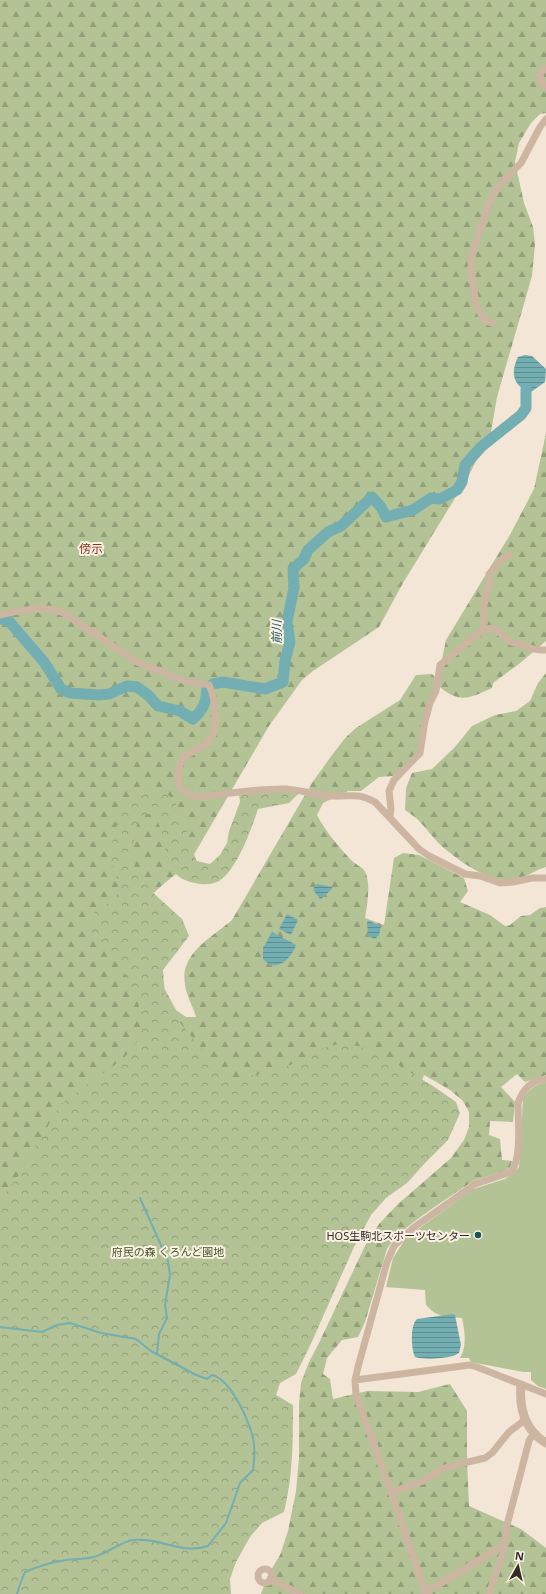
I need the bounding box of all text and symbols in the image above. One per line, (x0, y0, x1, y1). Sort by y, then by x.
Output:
district label: 傍示 (79, 540, 103, 557)
water label: 前川 (268, 618, 285, 644)
place label: HOS生駒北スポーツセンター (326, 1228, 470, 1243)
marker: HOS生駒北スポーツセンター (473, 1230, 483, 1240)
park label: 府民の森 くろんど園地 (112, 1244, 224, 1259)
north arrow (498, 1546, 538, 1586)
text: N (514, 1548, 525, 1564)

